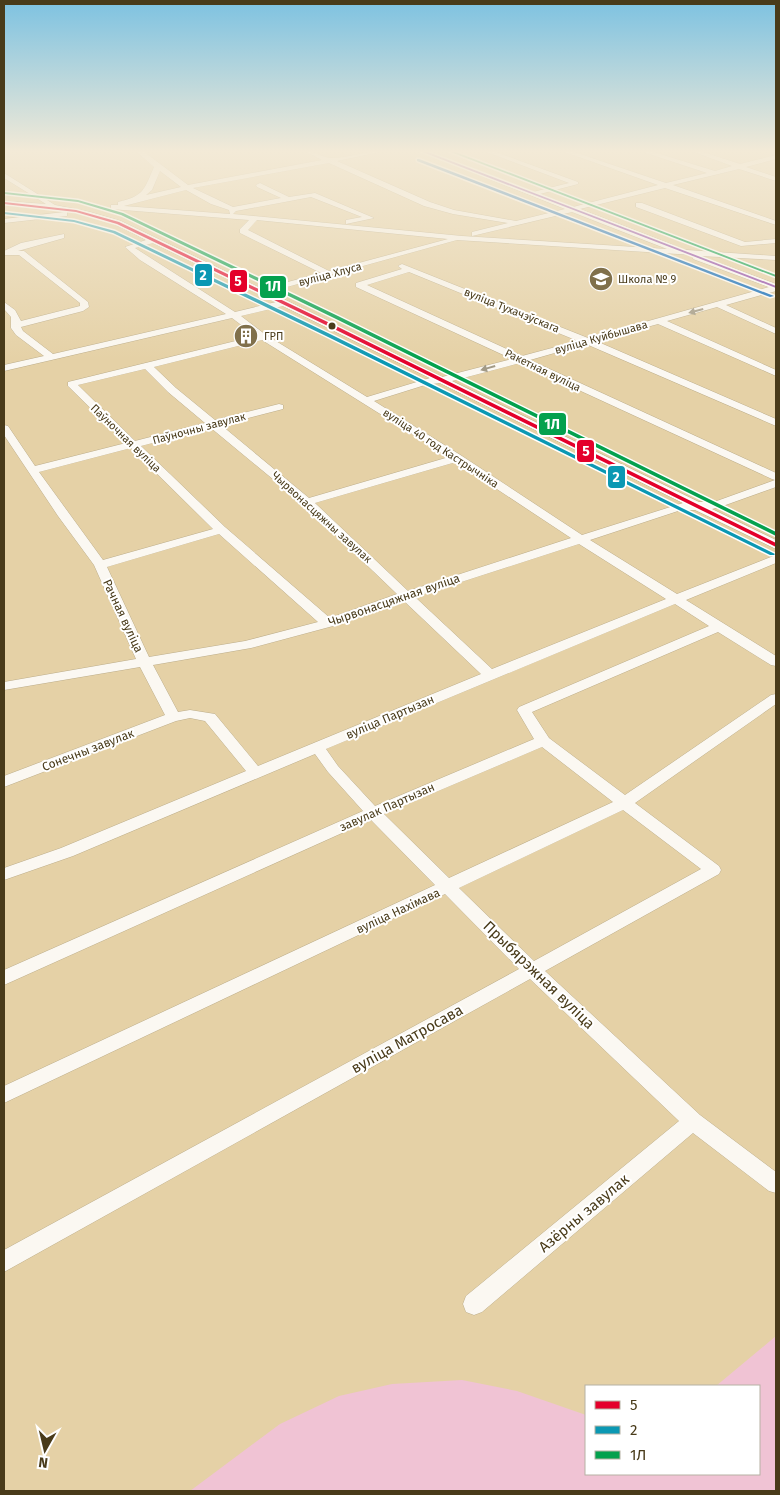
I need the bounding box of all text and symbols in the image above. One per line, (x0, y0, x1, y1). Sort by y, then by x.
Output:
street label: вуліца Хлуса (297, 260, 363, 289)
line badge: 2 (194, 263, 213, 287)
school or university icon: Школа № 9 (588, 266, 614, 292)
text: 2 (199, 267, 207, 284)
line badge: 5 (229, 269, 248, 293)
text: 5 (234, 273, 242, 290)
place label: Школа № 9 (618, 273, 677, 286)
line badge: 1Л (259, 275, 287, 299)
text: 1Л (265, 278, 281, 295)
street label: вуліца Тухачэўскага (462, 285, 561, 336)
one-way arrow (688, 307, 703, 315)
street label: вуліца Куйбышава (553, 318, 649, 357)
unlabelled marker (327, 321, 337, 331)
building icon: ГРП (233, 323, 259, 349)
place label: ГРП (264, 330, 283, 343)
street label: Ракетная вуліца (503, 346, 583, 394)
one-way arrow (481, 365, 496, 373)
street label: Паўночная вуліца (88, 402, 163, 475)
street label: вуліца 40 год Кастрычніка (380, 406, 501, 491)
street label: Паўночны завулак (151, 410, 247, 447)
line badge: 1Л (538, 412, 567, 436)
text: 1Л (544, 416, 560, 433)
line badge: 5 (576, 439, 595, 463)
text: 5 (582, 443, 590, 460)
line badge: 2 (607, 465, 626, 489)
street label: Чырвонасцяжны завулак (269, 469, 375, 566)
text: 2 (612, 469, 620, 486)
street label: Чырвонасцяжная вуліца (326, 571, 462, 629)
street label: Рачная вуліца (100, 577, 146, 655)
street label: вуліца Партызан (344, 692, 436, 742)
street label: Сонечны завулак (40, 726, 137, 774)
street label: завулак Партызан (337, 780, 437, 834)
street label: вуліца Нахімава (354, 885, 442, 937)
street label: Прыбярэжная вуліца (480, 917, 598, 1033)
street label: вуліца Матросава (348, 1001, 466, 1077)
street label: Азёрны завулак (535, 1170, 633, 1256)
legend (585, 1385, 760, 1475)
text: 5 (630, 1396, 638, 1414)
text: 2 (630, 1421, 637, 1439)
north arrow (20, 1425, 70, 1475)
text: 1Л (630, 1446, 646, 1464)
text: N (37, 1453, 49, 1471)

